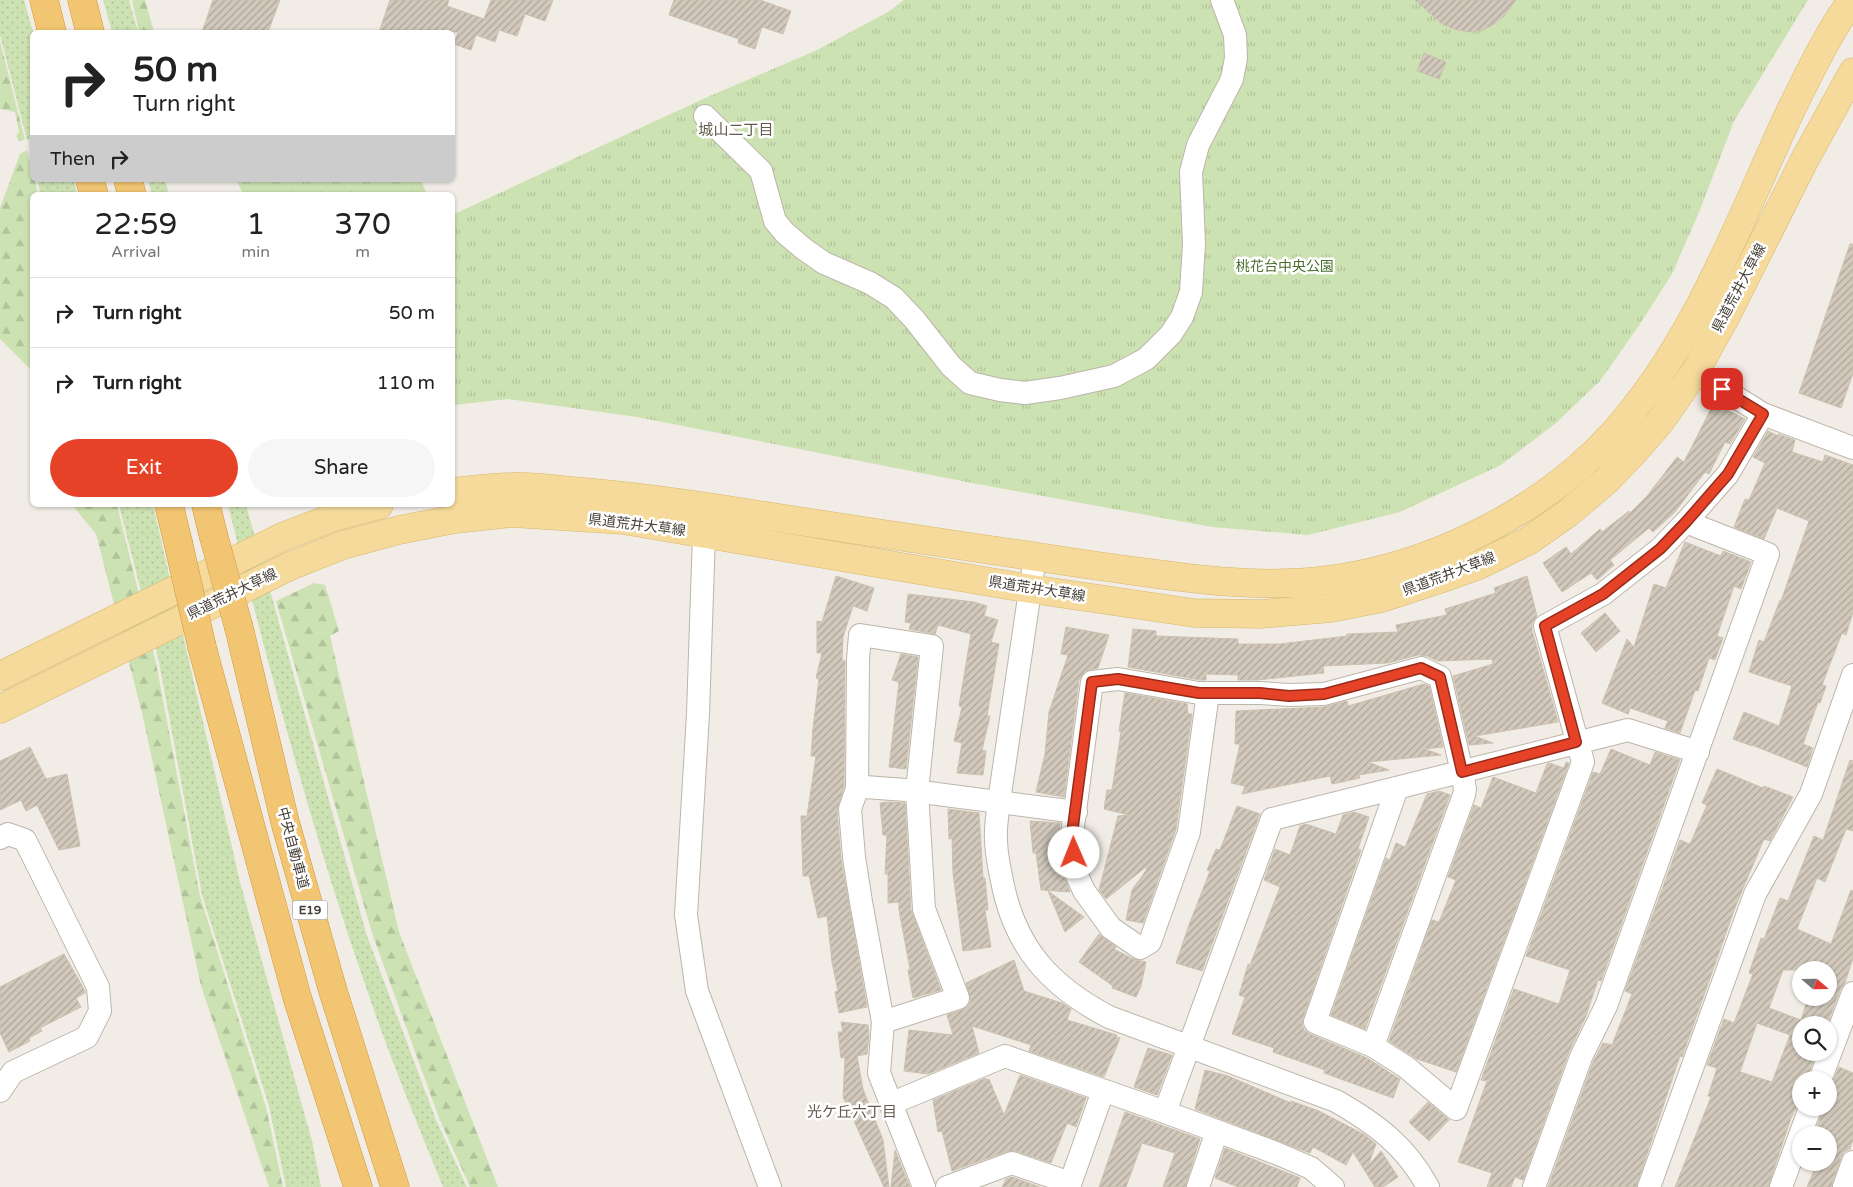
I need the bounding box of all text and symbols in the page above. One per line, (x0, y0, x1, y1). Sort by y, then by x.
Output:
text: 50 m (133, 49, 218, 91)
icon: right (50, 50, 115, 115)
text: Turn right (133, 91, 235, 117)
district label: 城山二丁目 (698, 121, 774, 139)
icon: right (105, 145, 133, 173)
text: Then (50, 148, 95, 170)
text: 22:59 (94, 206, 177, 243)
text: 1 (246, 206, 265, 243)
text: 370 (334, 206, 391, 243)
street label: 県道荒井大草線 (1708, 241, 1770, 335)
text: Arrival (111, 242, 161, 262)
text: min (242, 242, 270, 262)
text: m (355, 242, 370, 262)
park label: 桃花台中央公園 (1236, 258, 1334, 275)
icon: right (50, 299, 78, 327)
text: Turn right (93, 302, 181, 324)
text: 50 m (389, 302, 435, 324)
pin (1701, 368, 1743, 410)
icon: right (50, 369, 78, 397)
text: Turn right (93, 372, 181, 394)
text: 110 m (377, 372, 435, 394)
icon: arrive (1708, 375, 1736, 403)
button: Exit (50, 439, 238, 497)
button: Share (248, 439, 435, 497)
street label: 県道荒井大草線 (587, 511, 687, 539)
street label: 県道荒井大草線 (1400, 549, 1498, 599)
street label: 県道荒井大草線 (184, 565, 280, 623)
street label: 県道荒井大草線 (987, 573, 1087, 605)
street label: 中央自動車道 (274, 805, 312, 891)
position arrow (1047, 826, 1099, 878)
road number: E19 (292, 900, 328, 920)
north arrow (1792, 961, 1838, 1006)
map controls (1792, 961, 1837, 1171)
button: search (1792, 1016, 1837, 1061)
button: + (1792, 1071, 1837, 1116)
district label: 光ケ丘六丁目 (807, 1103, 897, 1121)
button: − (1792, 1126, 1837, 1171)

